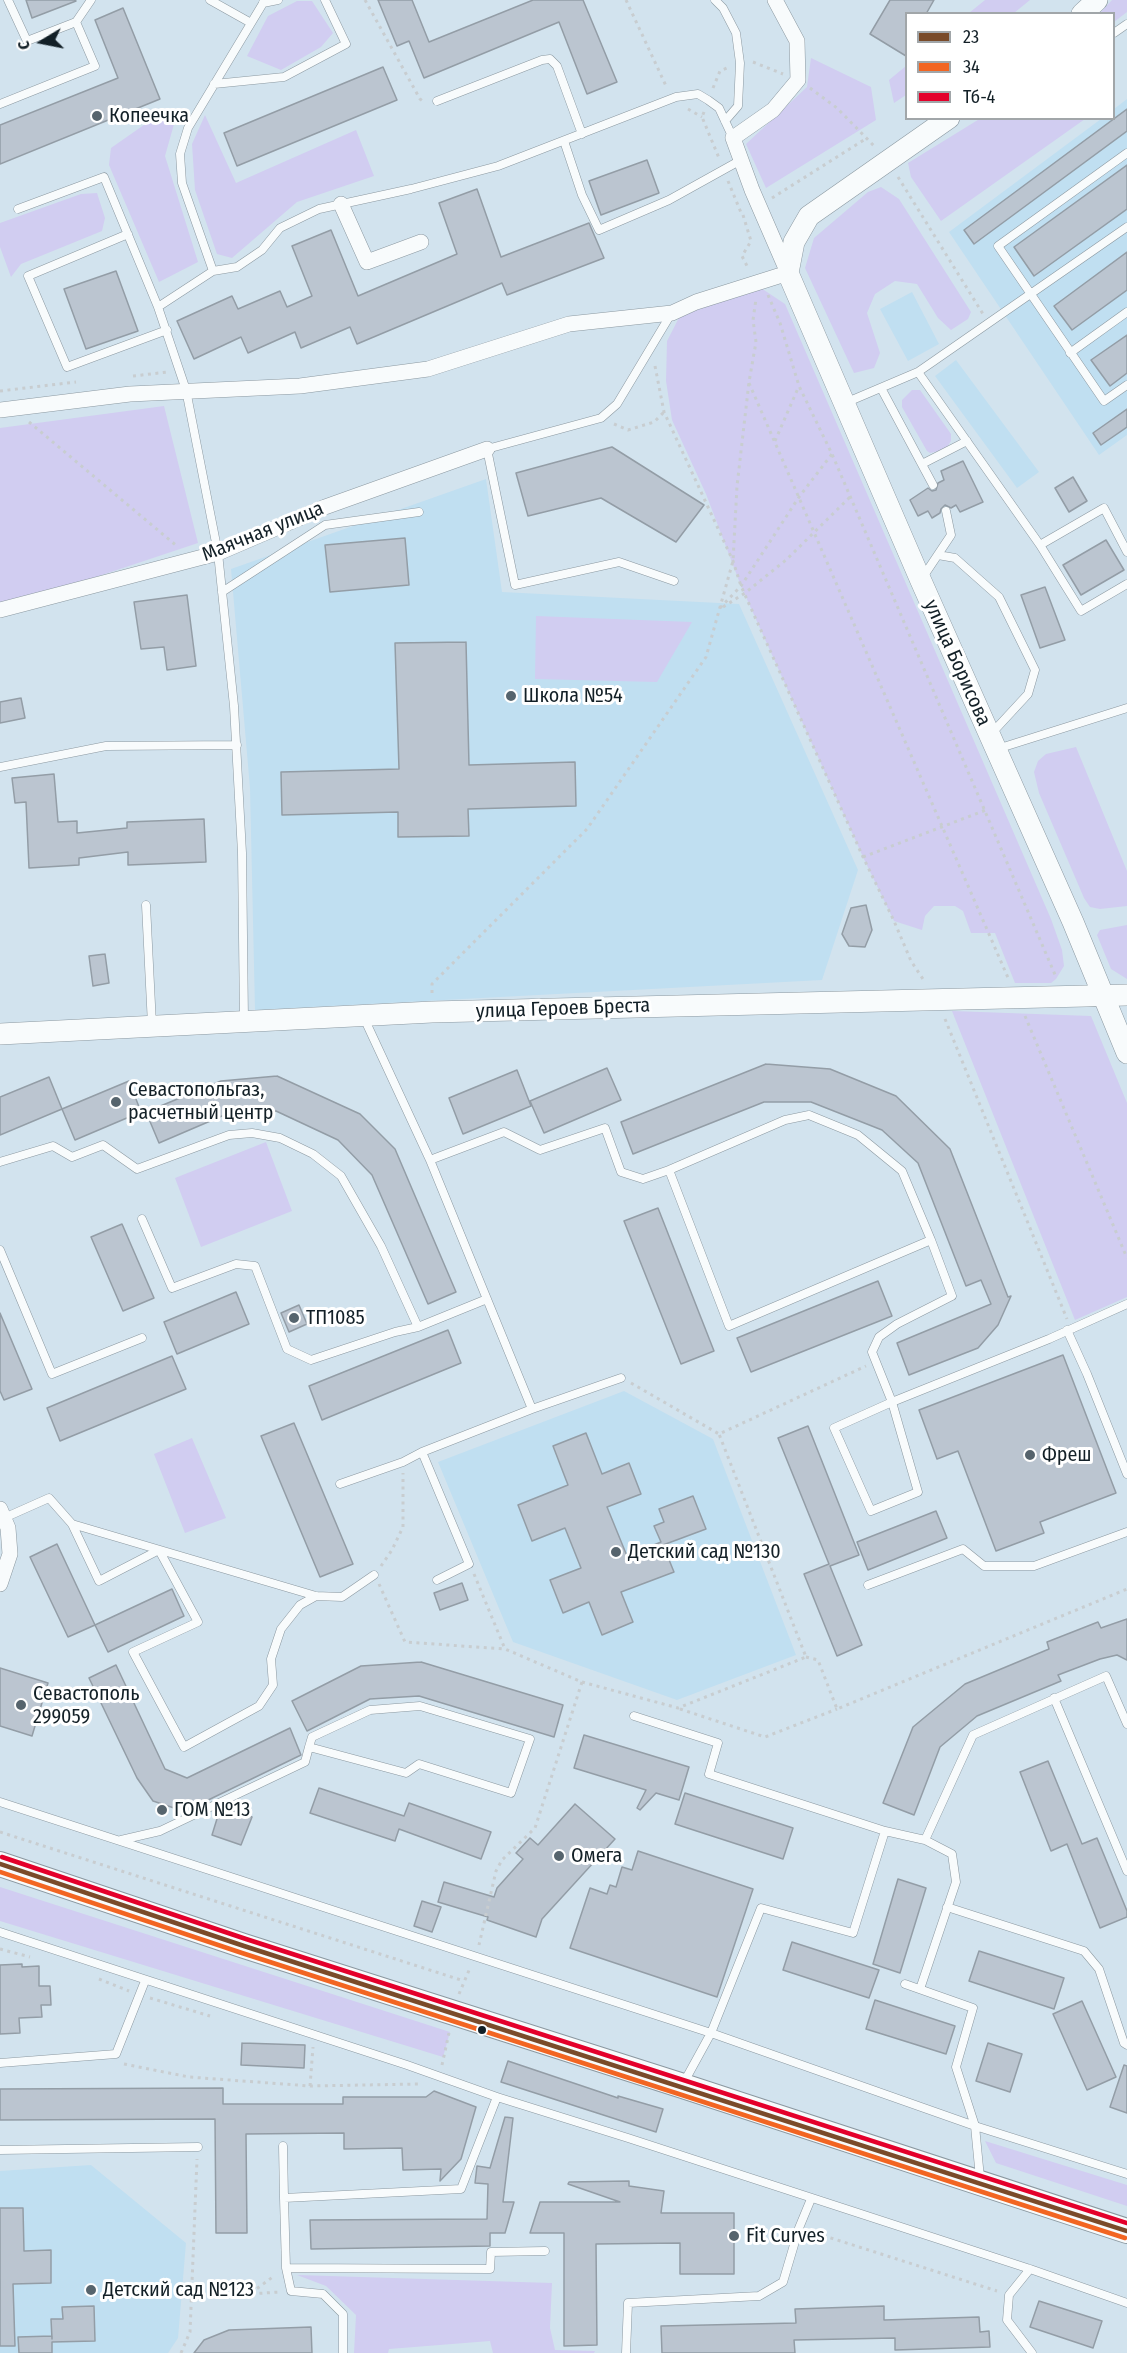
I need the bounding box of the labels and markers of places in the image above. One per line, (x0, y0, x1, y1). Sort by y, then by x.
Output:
place label: Копеечка (109, 104, 189, 128)
marker: Копеечка (90, 109, 104, 123)
place label: Школа №54 (523, 684, 623, 708)
marker: Школа №54 (504, 689, 518, 703)
place label: Севастопольгаз, расчетный центр (128, 1078, 273, 1125)
marker: Севастопольгаз, расчетный центр (109, 1095, 123, 1109)
place label: ТП1085 (306, 1306, 365, 1330)
marker: ТП1085 (287, 1311, 301, 1325)
place label: Фреш (1042, 1443, 1092, 1467)
marker: Фреш (1023, 1448, 1037, 1462)
place label: Детский сад №130 (628, 1540, 781, 1564)
marker: Детский сад №130 (609, 1545, 623, 1559)
place label: Севастополь 299059 (33, 1682, 139, 1729)
marker: Севастополь 299059 (14, 1698, 28, 1712)
place label: ГОМ №13 (174, 1798, 250, 1822)
marker: ГОМ №13 (155, 1803, 169, 1817)
place label: Омега (571, 1844, 622, 1868)
marker: Омега (552, 1849, 566, 1863)
unlabelled marker (476, 2024, 488, 2036)
place label: Fit Curves (746, 2224, 825, 2248)
marker: Fit Curves (727, 2229, 741, 2243)
place label: Детский сад №123 (103, 2278, 254, 2302)
marker: Детский сад №123 (84, 2283, 98, 2297)

